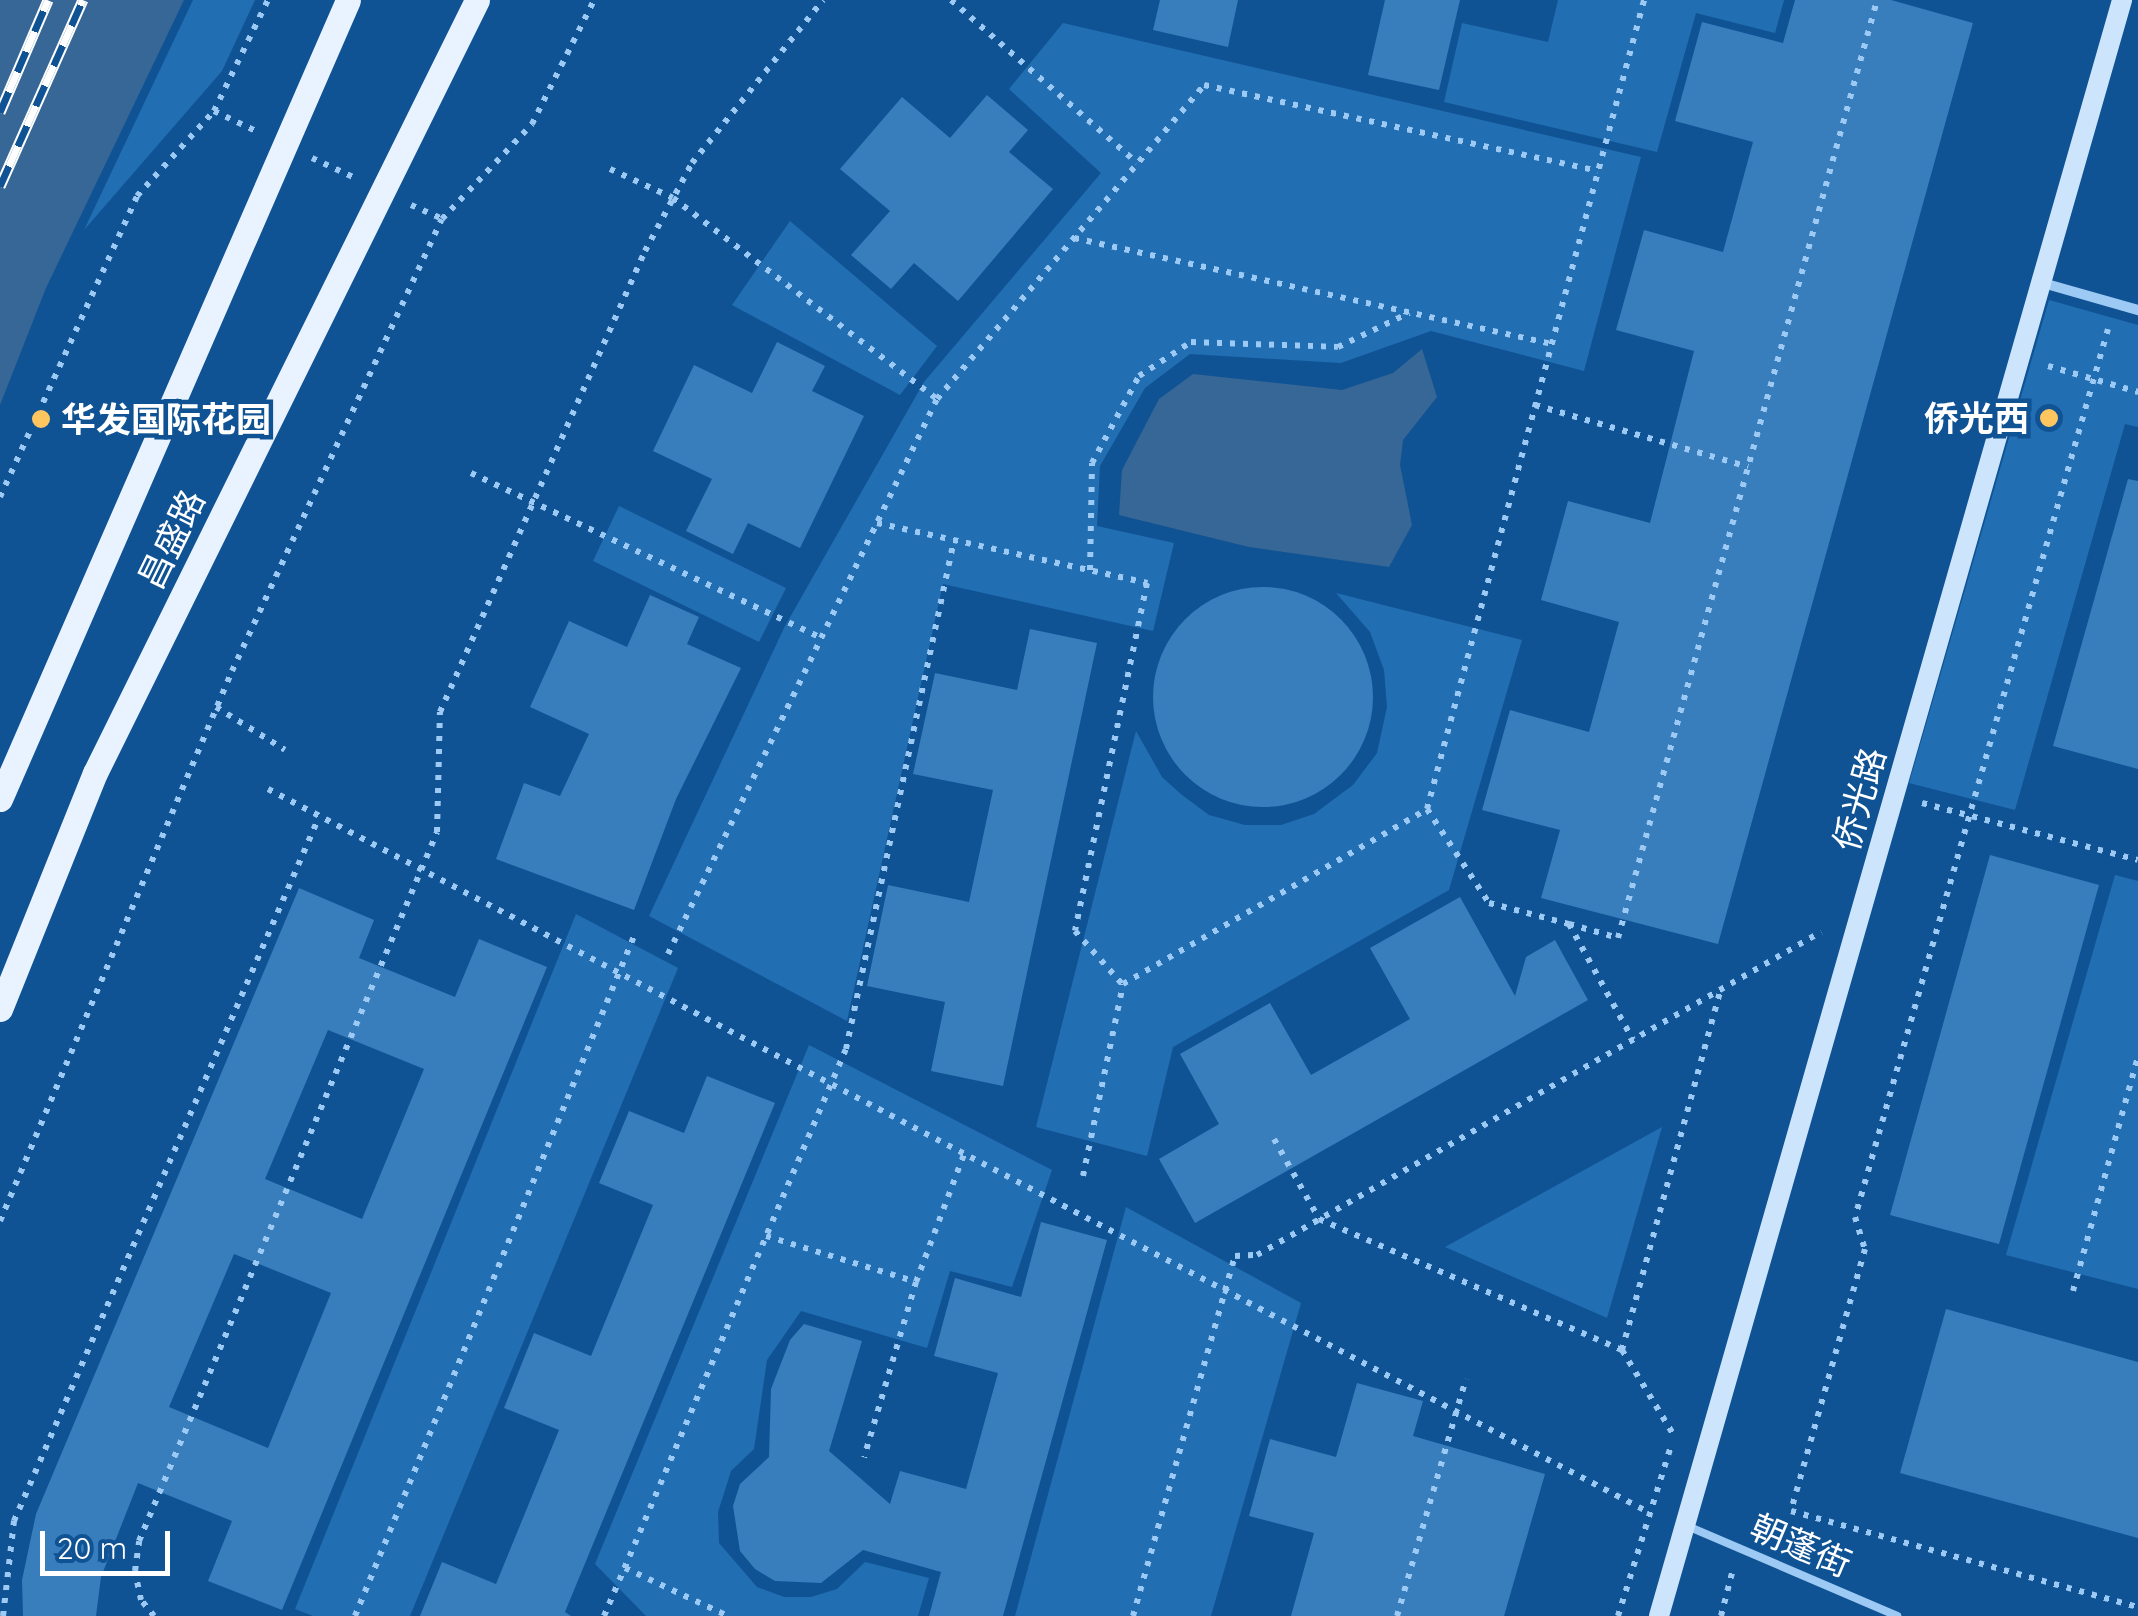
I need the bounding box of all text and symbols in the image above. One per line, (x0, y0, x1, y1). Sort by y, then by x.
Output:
place label: 侨光西 (1924, 397, 2029, 439)
place label: 华发国际花园 (61, 398, 271, 440)
marker: 侨光西 (2038, 407, 2060, 429)
marker: 华发国际花园 (30, 408, 52, 430)
street label: 昌盛路 (129, 483, 213, 595)
street label: 侨光路 (1824, 743, 1894, 855)
street label: 朝蓬街 (1744, 1505, 1858, 1585)
scale bar (45, 1511, 175, 1573)
text: 20 m (57, 1529, 127, 1567)

